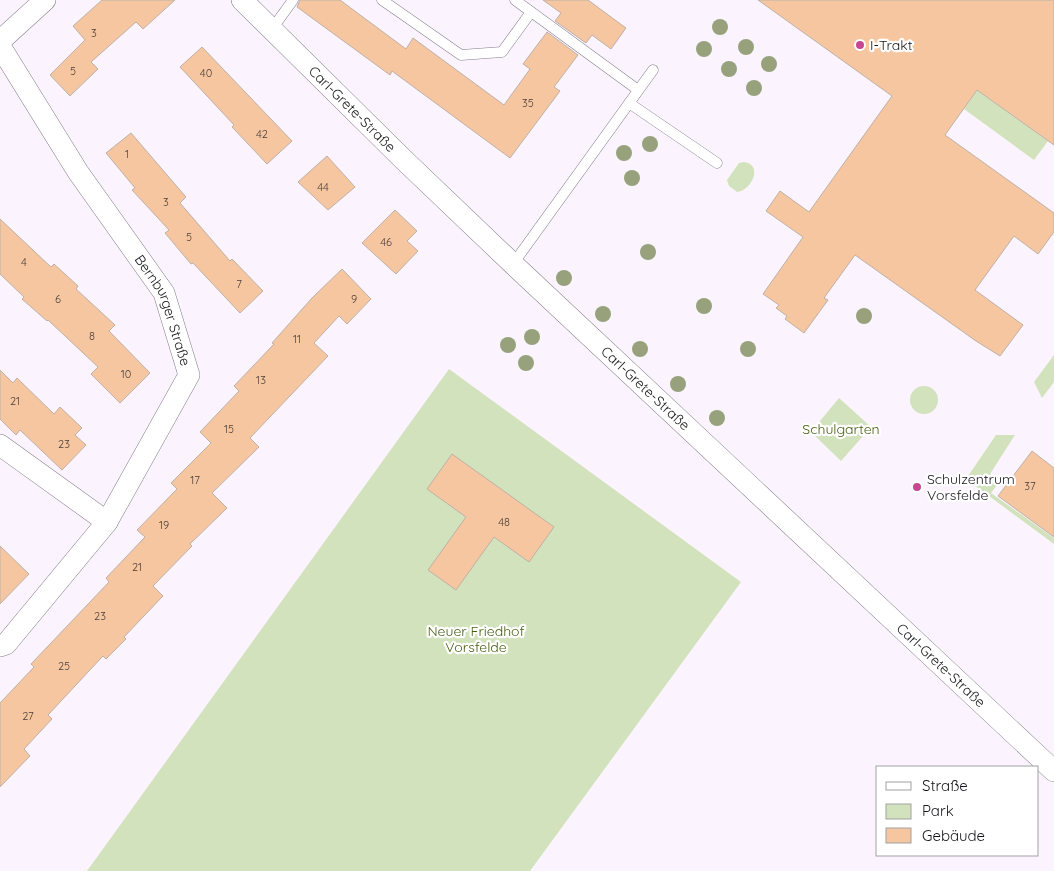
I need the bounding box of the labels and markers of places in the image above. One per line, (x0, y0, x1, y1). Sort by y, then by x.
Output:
place label: I-Trakt (870, 36, 913, 54)
marker: I-Trakt (854, 39, 866, 51)
place label: Schulzentrum Vorsfelde (927, 470, 1015, 504)
marker: Schulzentrum Vorsfelde (911, 481, 923, 493)

